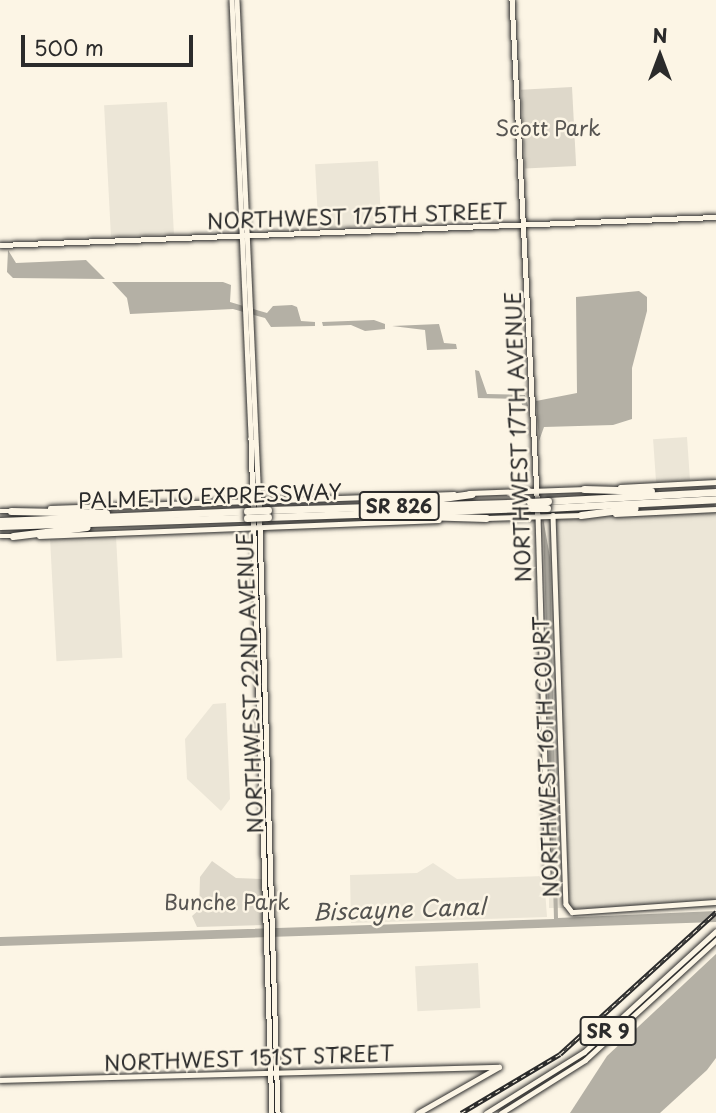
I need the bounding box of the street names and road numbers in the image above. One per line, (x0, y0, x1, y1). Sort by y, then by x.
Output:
street label: NORTHWEST 175TH STREET (207, 197, 507, 233)
street label: NORTHWEST 17TH AVENUE (499, 292, 535, 582)
street label: PALMETTO EXPRESSWAY (77, 478, 343, 512)
road number: SR 826 (357, 491, 441, 522)
street label: NORTHWEST 22ND AVENUE (231, 531, 267, 835)
street label: NORTHWEST 16TH COURT (527, 616, 563, 898)
road number: SR 9 (578, 1015, 638, 1046)
street label: NORTHWEST 151ST STREET (102, 1039, 396, 1075)

